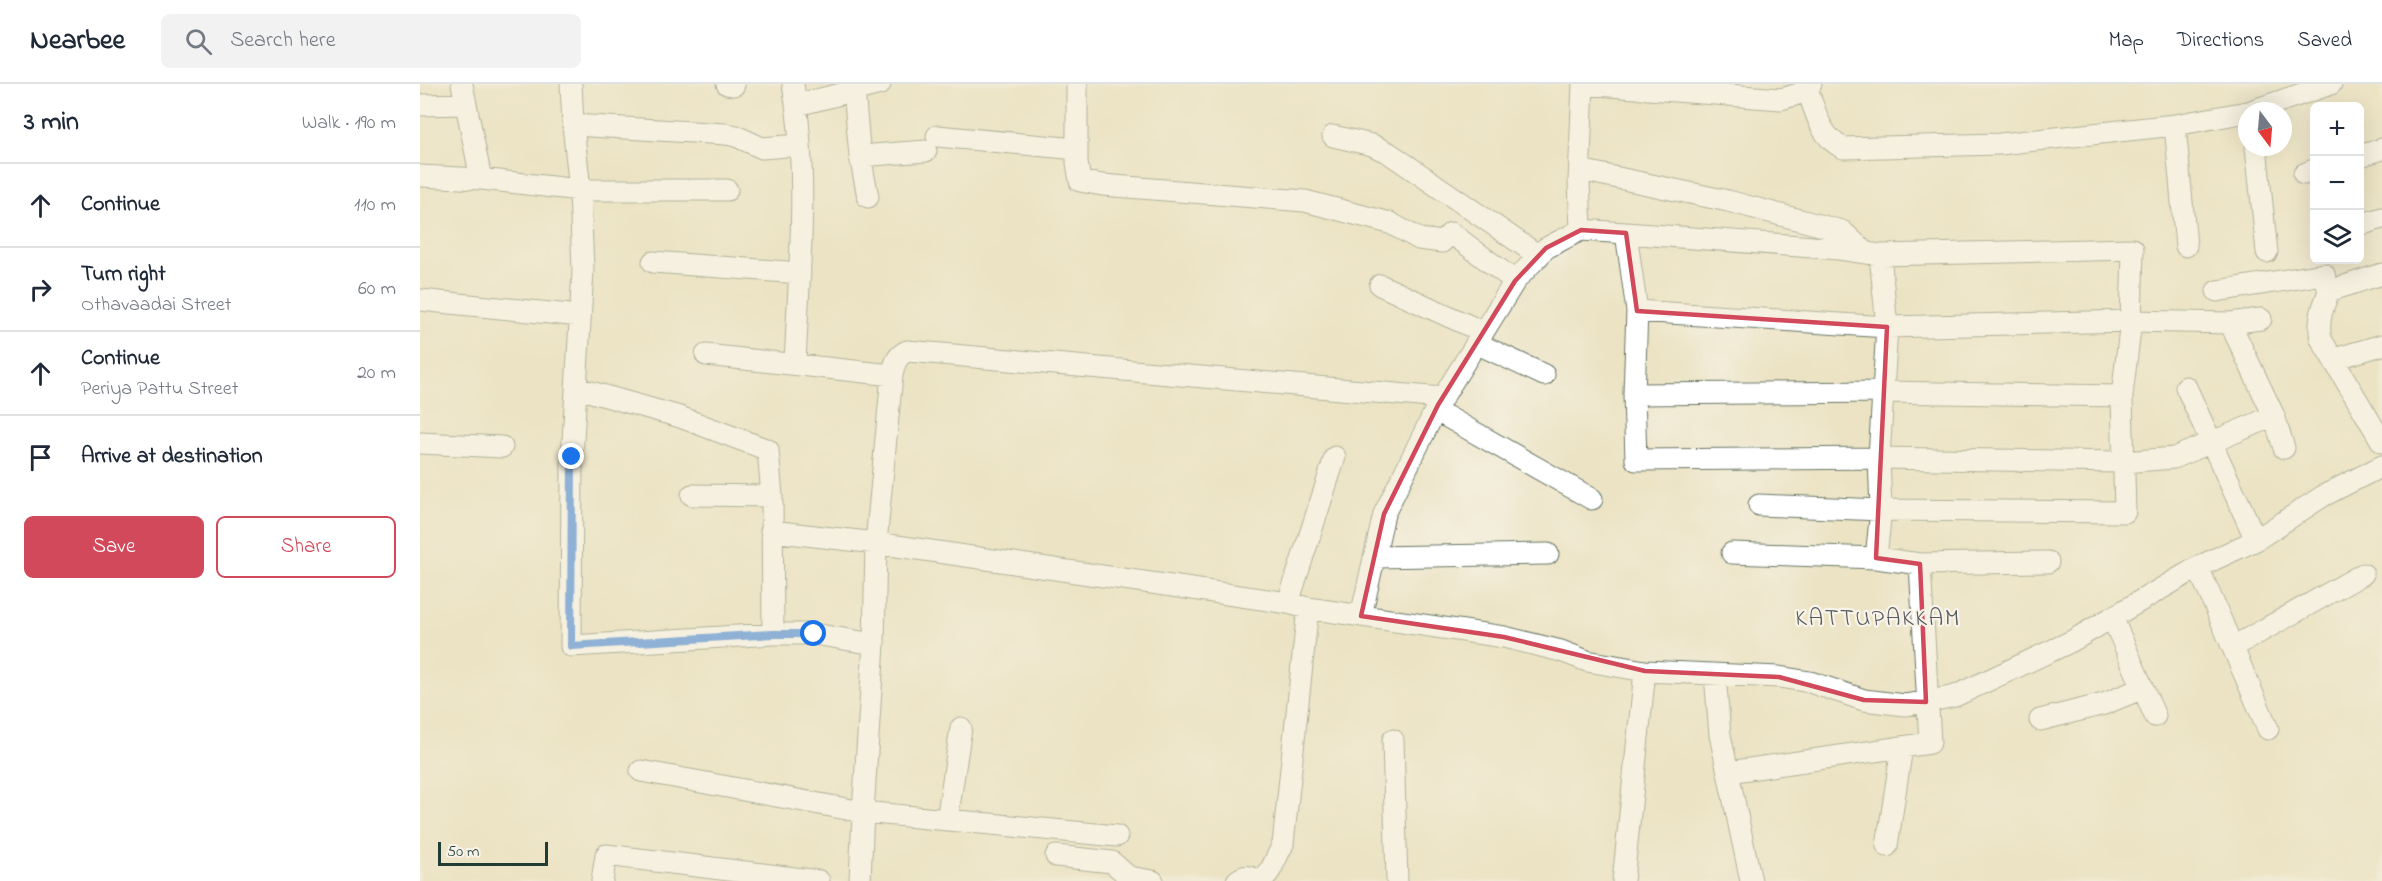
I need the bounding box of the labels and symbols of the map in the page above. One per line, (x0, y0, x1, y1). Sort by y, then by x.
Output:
north arrow (2238, 102, 2292, 156)
route end (558, 443, 584, 469)
district label: KATTUPAKKAM (1795, 602, 1961, 637)
route start (800, 620, 826, 646)
scale bar (438, 839, 548, 866)

